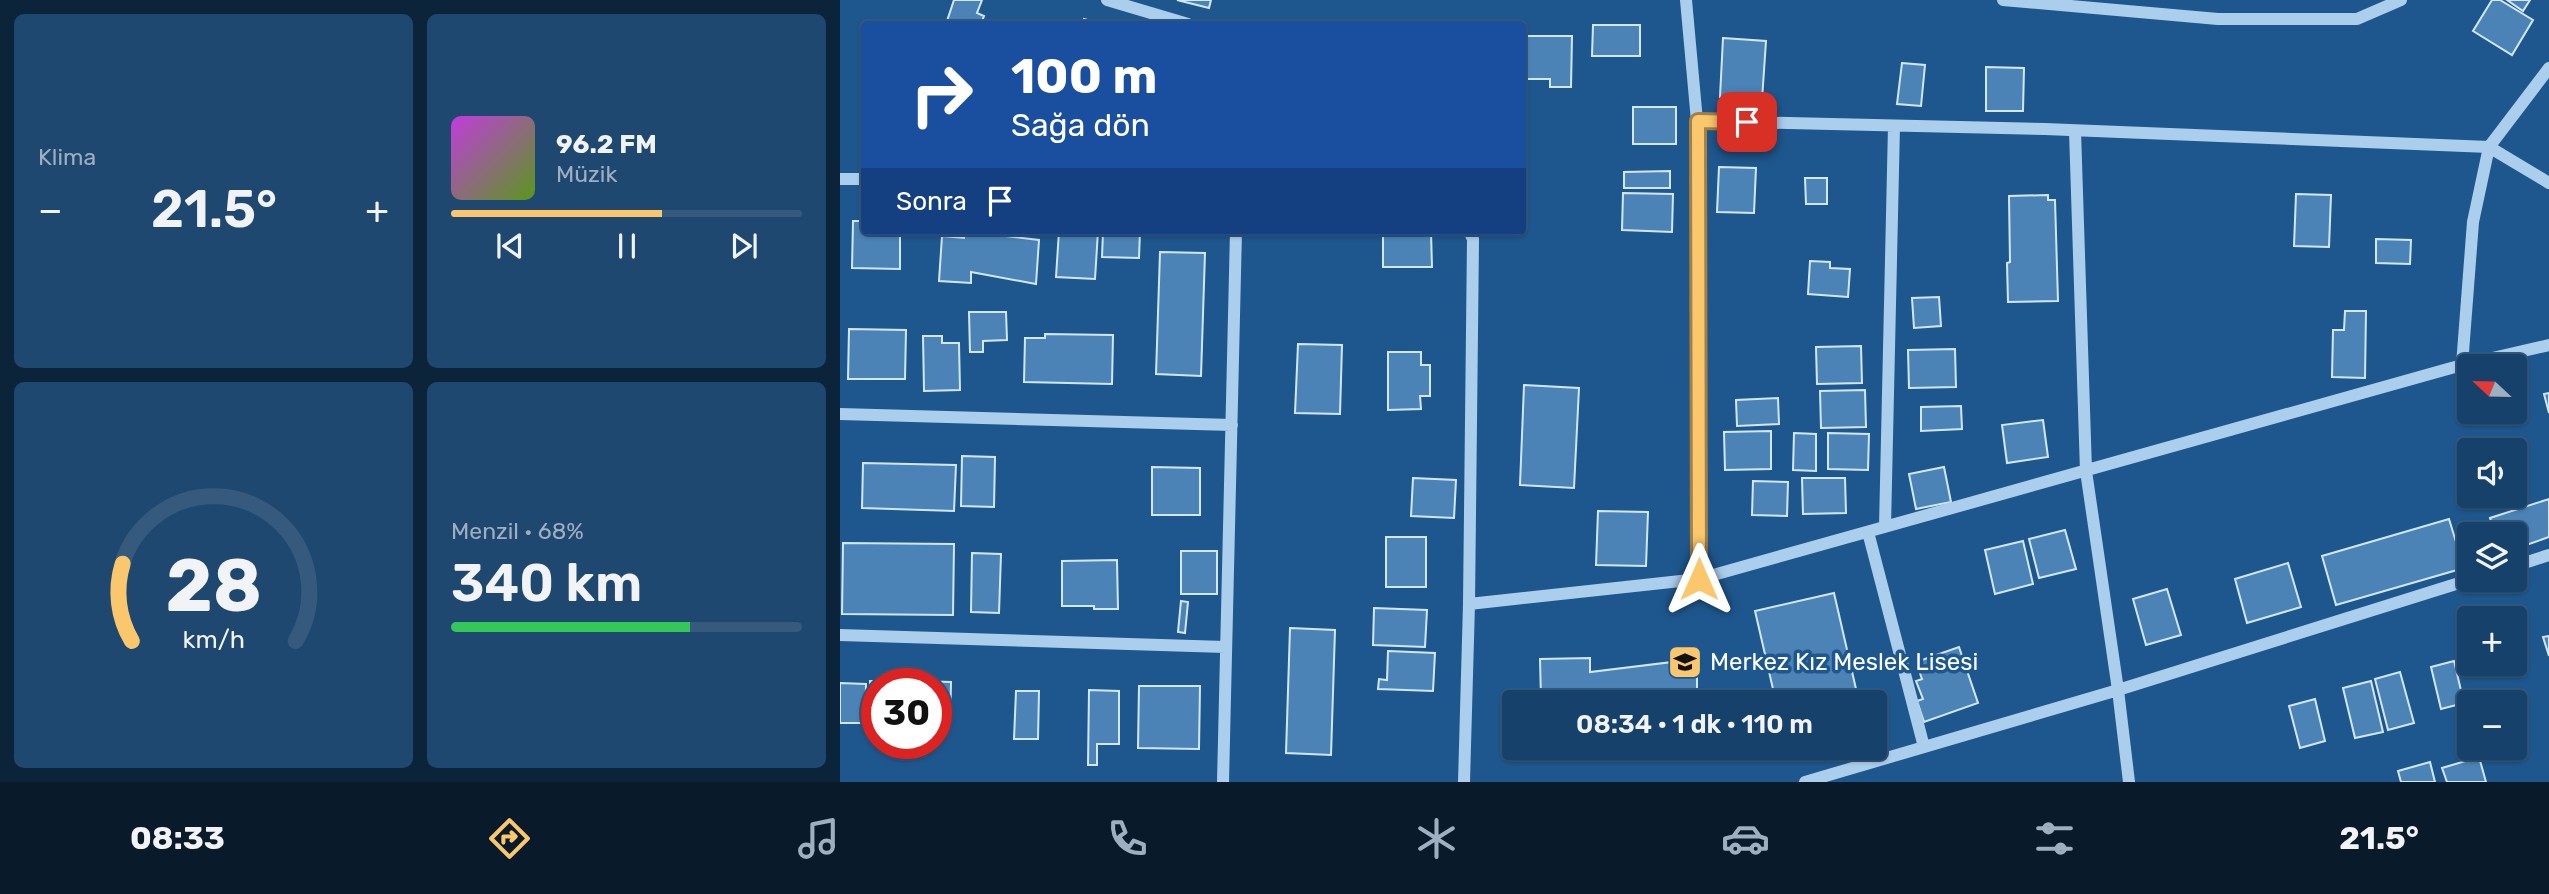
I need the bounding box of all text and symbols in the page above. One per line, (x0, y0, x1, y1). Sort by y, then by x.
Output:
text: 100 m (1011, 47, 1157, 105)
icon: right (896, 49, 987, 140)
pin (1717, 92, 1777, 152)
icon: arrive (1728, 103, 1766, 141)
text: Sağa dön (1011, 106, 1150, 144)
text: 96.2 FM (556, 129, 657, 160)
text: Klima (38, 143, 96, 171)
text: Müzik (556, 160, 617, 188)
text: 21.5° (151, 178, 277, 240)
icon: arrive (981, 182, 1019, 220)
text: Sonra (896, 186, 967, 217)
text: − (38, 187, 63, 233)
text: + (365, 187, 389, 233)
icon: previous (491, 227, 529, 265)
icon: pause (608, 227, 646, 265)
icon: next (725, 227, 763, 265)
north arrow (2457, 354, 2527, 424)
map controls (2457, 354, 2527, 760)
button: sound (2457, 438, 2527, 508)
text: Menzil · 68% (451, 517, 584, 545)
button: layers (2457, 522, 2527, 592)
position arrow (1662, 542, 1736, 616)
text: 28 (165, 543, 262, 629)
text: 340 km (451, 552, 642, 614)
button: + (2457, 606, 2527, 676)
text: km/h (182, 625, 245, 654)
school or university icon: Merkez Kız Meslek Lisesi (1666, 643, 1704, 681)
place label: Merkez Kız Meslek Lisesi (1710, 648, 1978, 676)
speed limit sign: 30 (861, 668, 952, 759)
button: − (2457, 690, 2527, 760)
text: 08:34 · 1 dk · 110 m (1576, 709, 1813, 740)
icon: directions (485, 814, 534, 863)
icon: music (794, 814, 843, 863)
icon: phone (1103, 814, 1152, 863)
icon: climate (1412, 814, 1461, 863)
icon: car (1721, 814, 1770, 863)
icon: filters (2030, 814, 2079, 863)
text: 08:33 (130, 819, 225, 857)
text: 21.5° (2339, 819, 2419, 857)

